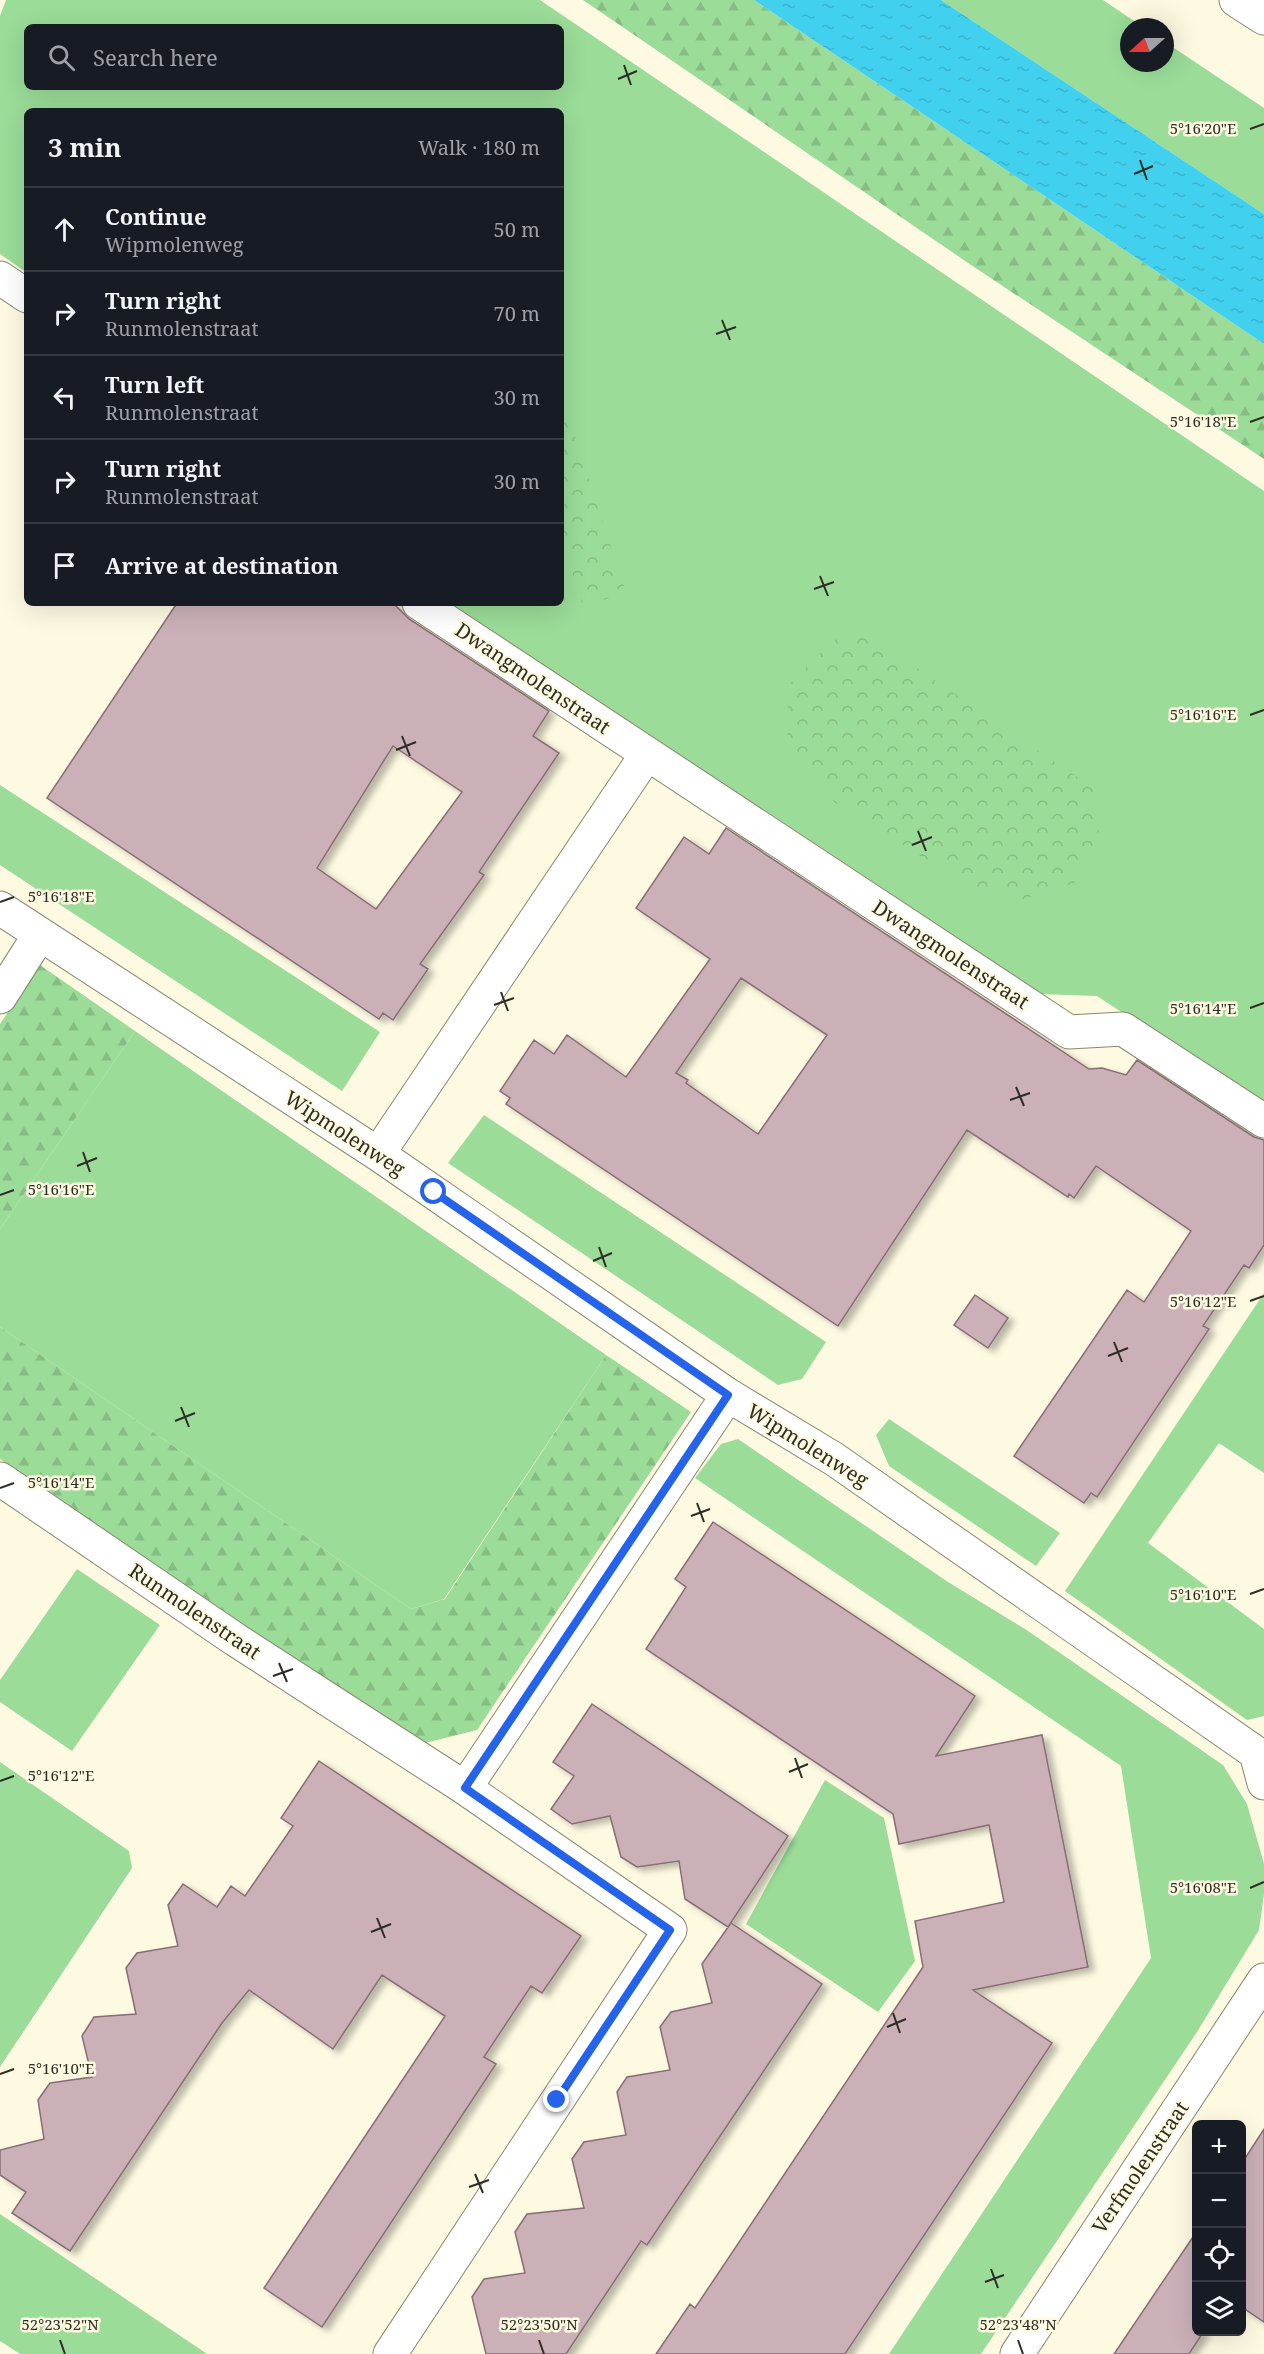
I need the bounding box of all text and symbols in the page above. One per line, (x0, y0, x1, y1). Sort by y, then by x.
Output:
north arrow (1120, 18, 1174, 72)
search box (24, 24, 564, 90)
icon: search (45, 41, 78, 74)
text: Search here (93, 42, 218, 72)
text: 5°16'20"E (1170, 118, 1236, 138)
text: 3 min (48, 129, 122, 165)
text: Walk · 180 m (418, 134, 540, 161)
text: Continue (105, 201, 207, 231)
icon: ahead (48, 213, 81, 246)
text: 50 m (494, 216, 540, 243)
text: Wipmolenweg (105, 231, 244, 258)
text: Turn right (105, 285, 221, 315)
icon: right (48, 297, 81, 330)
text: 70 m (494, 300, 540, 327)
text: Runmolenstraat (105, 315, 259, 342)
text: Turn left (105, 369, 204, 399)
icon: left (48, 381, 81, 414)
text: 30 m (494, 384, 540, 411)
text: Runmolenstraat (105, 399, 259, 426)
text: 5°16'18"E (1170, 411, 1236, 431)
text: Turn right (105, 453, 221, 483)
icon: right (48, 465, 81, 498)
text: 30 m (494, 468, 540, 495)
text: Runmolenstraat (105, 483, 259, 510)
icon: arrive (48, 549, 81, 582)
text: Arrive at destination (105, 550, 339, 580)
street label: Dwangmolenstraat (450, 616, 616, 740)
text: 5°16'16"E (1170, 704, 1236, 724)
text: 5°16'18"E (28, 886, 94, 906)
street label: Dwangmolenstraat (867, 893, 1035, 1015)
text: 5°16'14"E (1170, 998, 1236, 1018)
street label: Wipmolenweg (280, 1084, 411, 1182)
route start (420, 1178, 446, 1204)
text: 5°16'16"E (28, 1179, 94, 1199)
text: 5°16'12"E (1170, 1291, 1236, 1311)
street label: Wipmolenweg (742, 1397, 874, 1493)
text: 5°16'14"E (28, 1472, 94, 1492)
street label: Runmolenstraat (124, 1557, 266, 1665)
text: 5°16'10"E (1170, 1584, 1236, 1604)
text: 5°16'12"E (28, 1765, 94, 1785)
text: 5°16'08"E (1170, 1877, 1236, 1897)
text: 5°16'10"E (28, 2058, 94, 2078)
route end (543, 2086, 569, 2112)
street label: Verfmolenstraat (1086, 2095, 1194, 2239)
map controls (1192, 2120, 1246, 2336)
button: + (1192, 2120, 1246, 2174)
button: − (1192, 2174, 1246, 2228)
button: locate (1192, 2228, 1246, 2282)
button: layers (1192, 2282, 1246, 2336)
text: 52°23'52"N (21, 2314, 99, 2334)
text: 52°23'50"N (500, 2314, 578, 2334)
text: 52°23'48"N (979, 2314, 1057, 2334)

